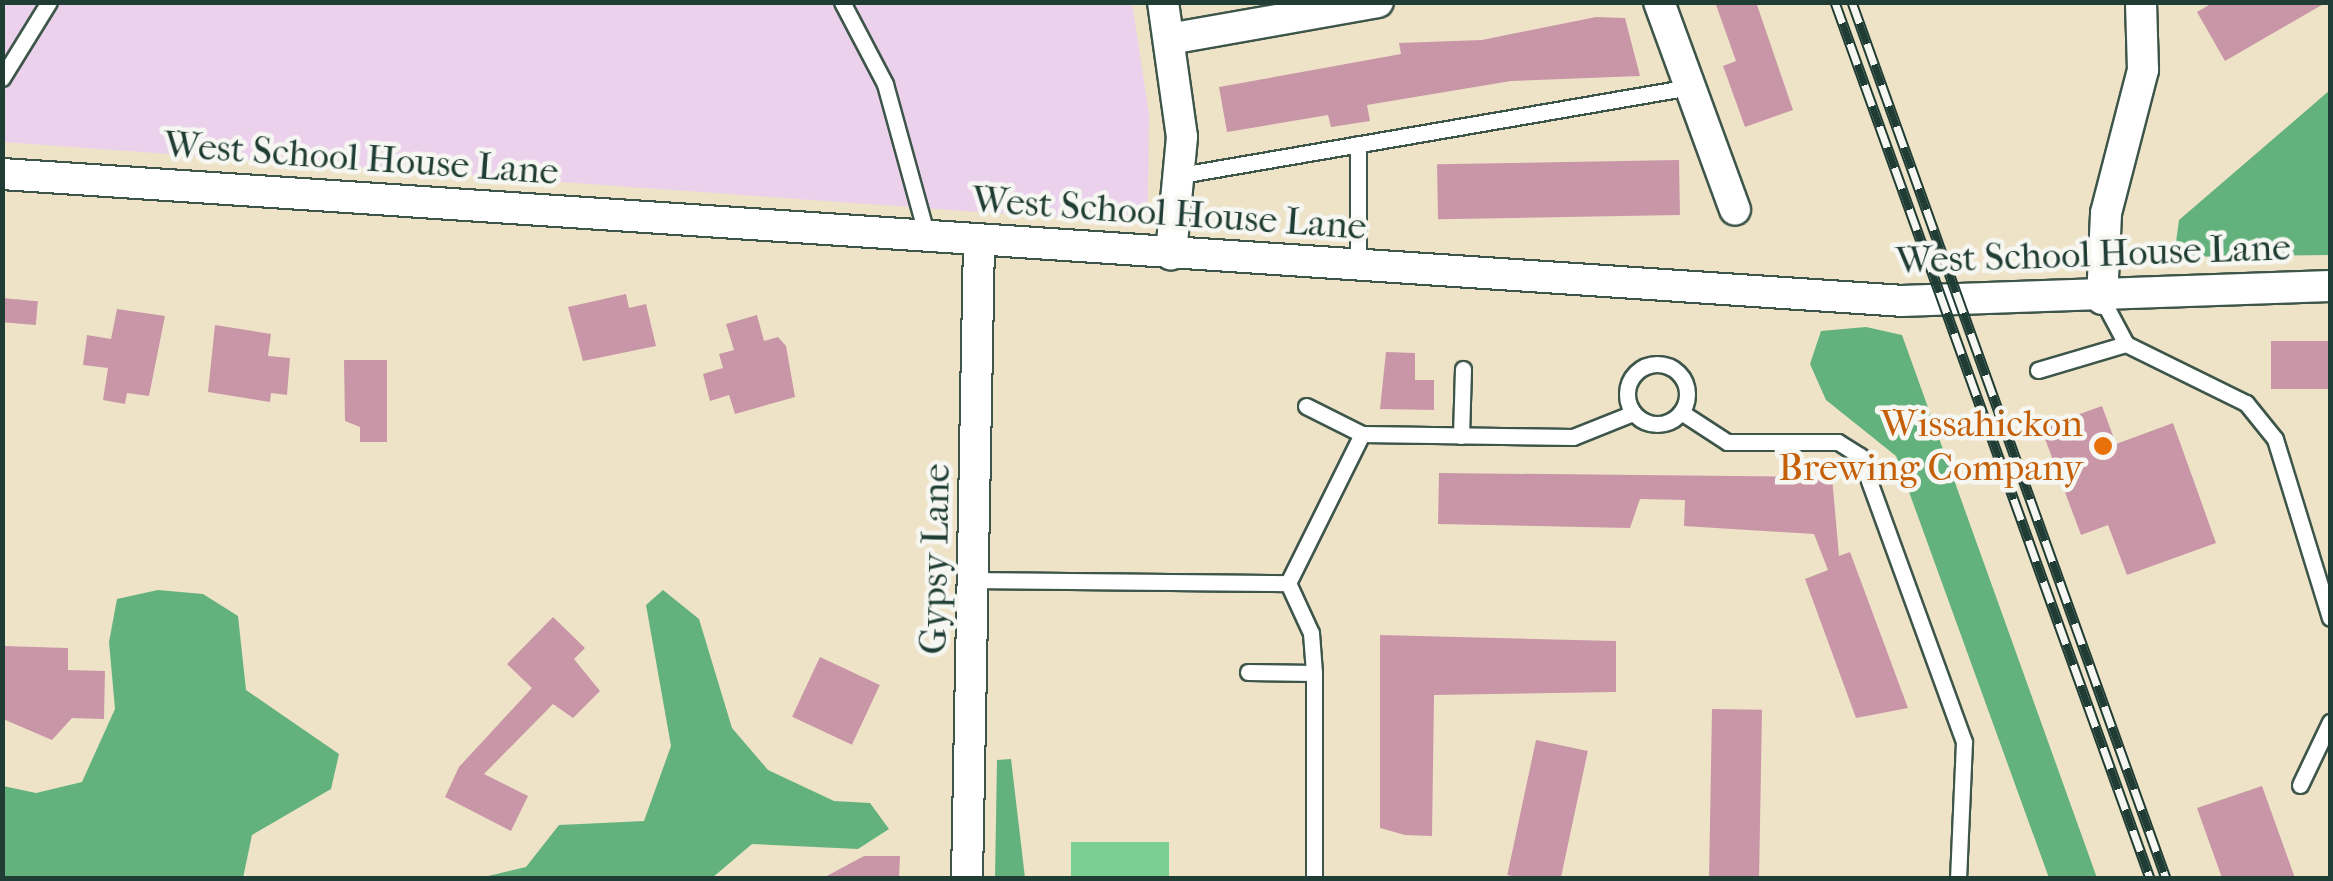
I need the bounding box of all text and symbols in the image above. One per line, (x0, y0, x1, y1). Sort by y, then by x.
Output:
street label: West School House Lane (162, 121, 560, 195)
street label: West School House Lane (970, 176, 1368, 250)
street label: West School House Lane (1894, 224, 2292, 284)
place label: Wissahickon Brewing Company (1778, 401, 2083, 490)
marker: Wissahickon Brewing Company (2092, 435, 2114, 457)
street label: Gypsy Lane (911, 463, 959, 655)

